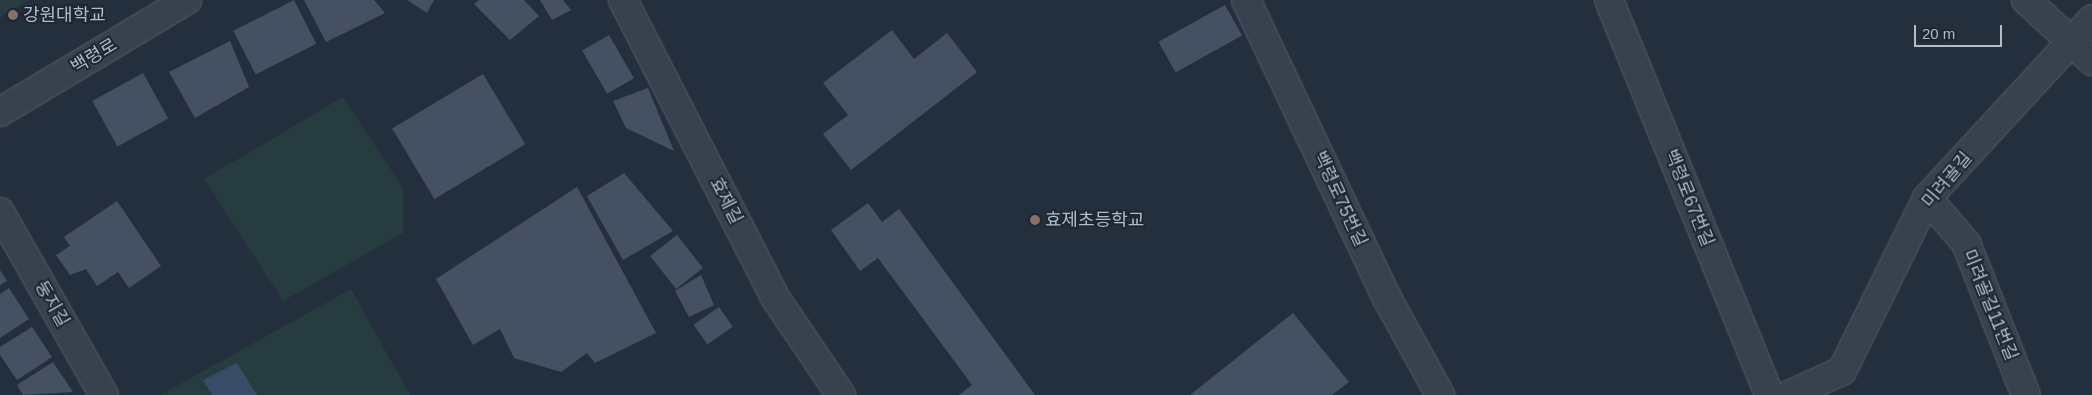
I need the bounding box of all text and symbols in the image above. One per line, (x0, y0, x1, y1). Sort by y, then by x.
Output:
place label: 강원대학교 (23, 4, 106, 26)
marker: 강원대학교 (7, 9, 19, 21)
scale bar (1917, 15, 2004, 47)
text: 20 m (1922, 25, 1955, 42)
street label: 백령로 (67, 34, 121, 78)
street label: 백령로67번길 (1660, 146, 1718, 250)
street label: 백령로75번길 (1308, 148, 1372, 250)
street label: 미려골길 (1917, 148, 1977, 212)
street label: 효제길 (705, 174, 747, 228)
place label: 효제초등학교 (1045, 209, 1144, 231)
marker: 효제초등학교 (1029, 214, 1041, 226)
street label: 미려골길11번길 (1958, 246, 2022, 364)
street label: 둥지길 (30, 277, 74, 331)

